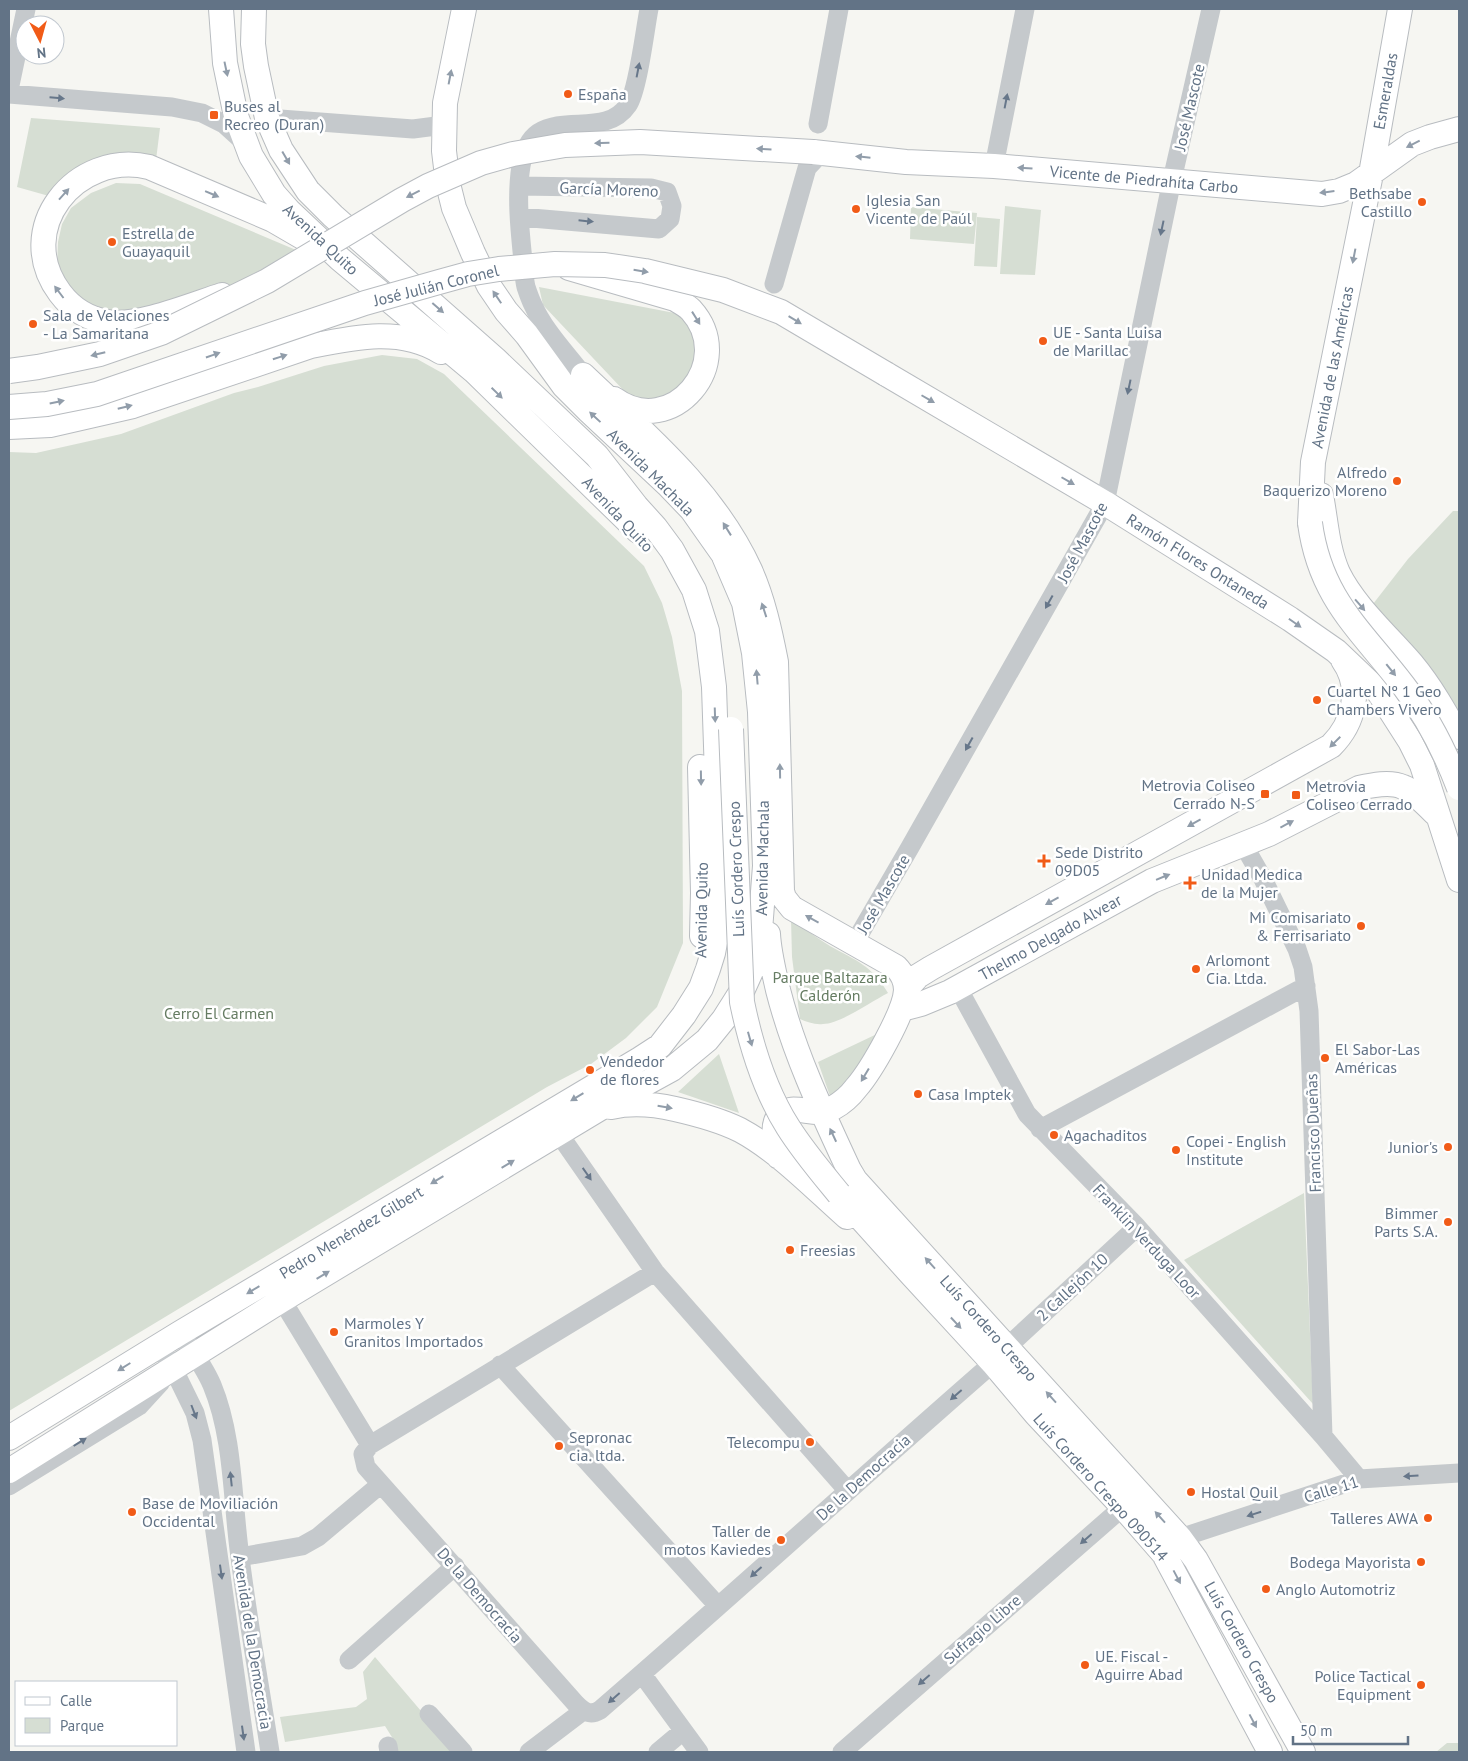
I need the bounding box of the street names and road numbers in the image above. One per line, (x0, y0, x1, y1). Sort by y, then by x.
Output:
street label: Esmeraldas (1368, 51, 1402, 131)
street label: José Mascote (1169, 62, 1209, 153)
street label: Vicente de Piedrahíta Carbo (1048, 161, 1239, 197)
street label: García Moreno (559, 177, 659, 201)
street label: Avenida Quito (279, 199, 363, 279)
street label: José Julián Coronel (370, 260, 501, 310)
street label: Avenida de las Américas (1306, 284, 1358, 450)
street label: Avenida Machala (603, 424, 699, 520)
street label: Avenida Quito (578, 472, 658, 556)
street label: José Mascote (1052, 498, 1112, 587)
street label: Ramón Flores Ontaneda (1123, 509, 1273, 613)
street label: Avenida Machala (751, 800, 773, 916)
street label: Luís Cordero Crespo (724, 801, 748, 937)
street label: José Mascote (852, 851, 914, 938)
street label: Avenida Quito (690, 862, 712, 958)
street label: Thelmo Delgado Alvear (975, 889, 1125, 985)
street label: Francisco Dueñas (1301, 1073, 1325, 1193)
street label: Franklin Verduga Loor (1089, 1180, 1206, 1303)
street label: Pedro Menéndez Gilbert (275, 1181, 427, 1283)
street label: 2 Callejón 10 (1032, 1249, 1112, 1325)
street label: Luís Cordero Crespo (936, 1271, 1042, 1385)
street label: Luís Cordero Crespo 090514 (1029, 1409, 1173, 1565)
street label: De la Democracia (812, 1429, 914, 1525)
street label: Calle 11 (1301, 1471, 1361, 1507)
street label: De la Democracia (433, 1543, 527, 1647)
street label: Avenida de la Democracia (229, 1553, 277, 1731)
street label: Luís Cordero Crespo (1200, 1578, 1284, 1706)
street label: Sufragio Libre (939, 1590, 1025, 1668)

